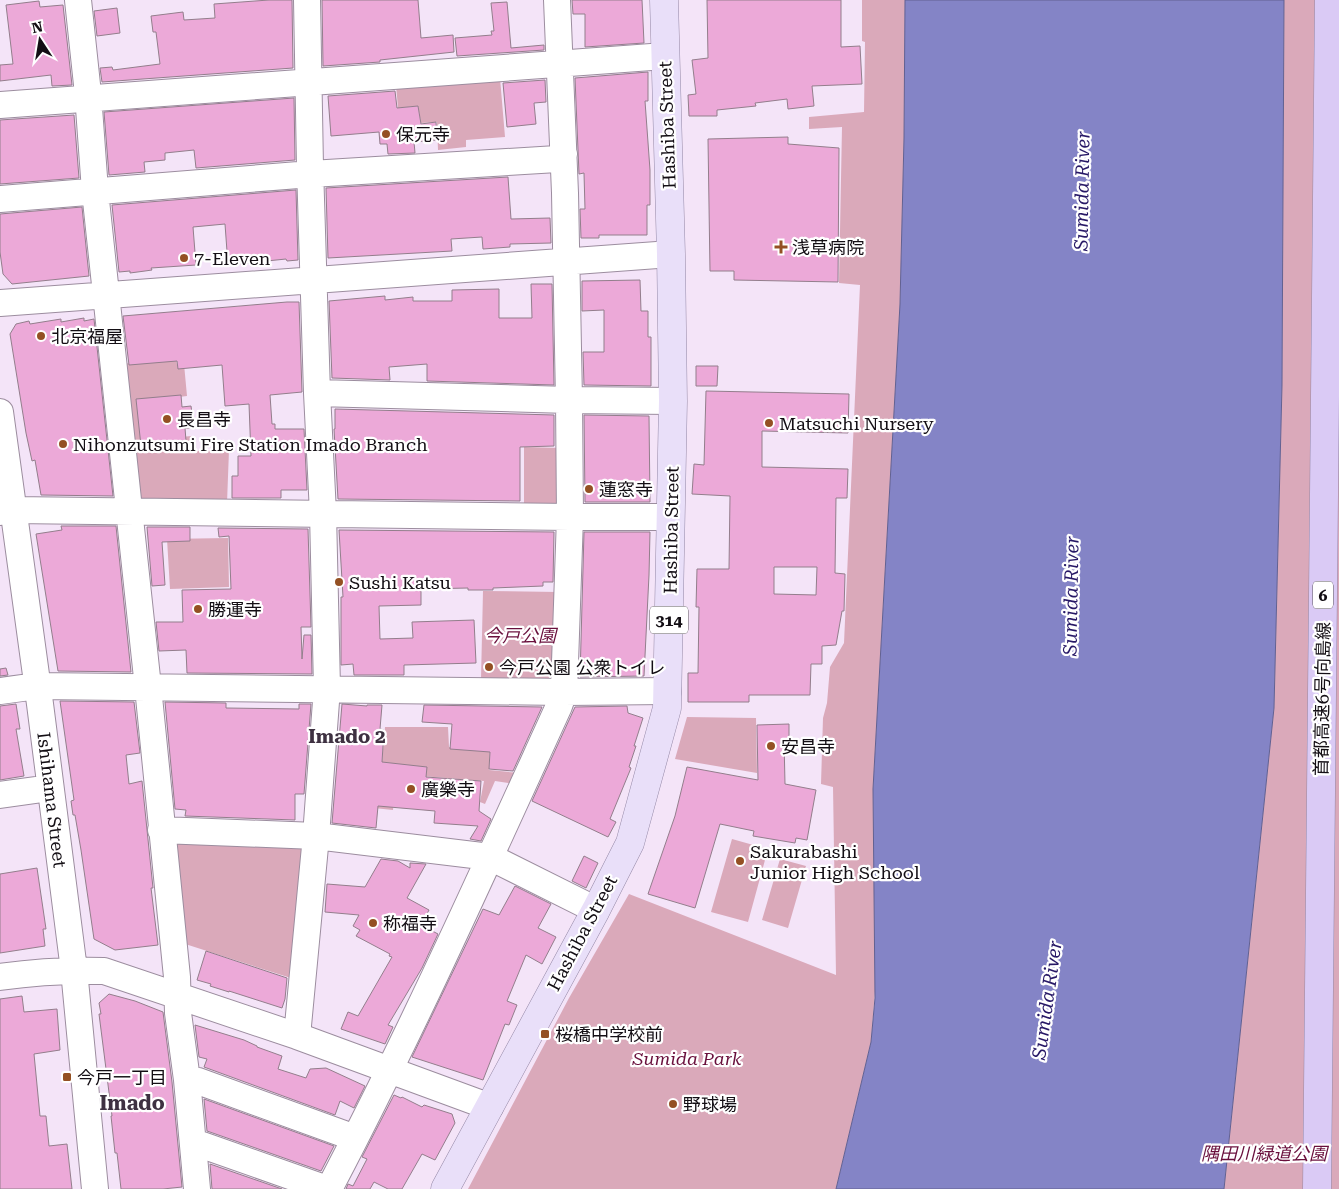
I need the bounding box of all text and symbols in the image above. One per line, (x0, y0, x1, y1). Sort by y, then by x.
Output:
north arrow (15, 15, 65, 65)
text: N (30, 18, 44, 36)
street label: Hashiba Street (654, 60, 680, 189)
place label: 保元寺 (396, 124, 450, 145)
marker: 保元寺 (380, 128, 392, 140)
water label: Sumida River (1069, 131, 1095, 252)
place label: 浅草病院 (792, 237, 864, 258)
marker: 浅草病院 (774, 240, 788, 254)
place label: 7-Eleven (194, 248, 271, 269)
marker: 7-Eleven (178, 252, 190, 264)
place label: 北京福屋 (51, 326, 123, 347)
marker: 北京福屋 (35, 330, 47, 342)
place label: 長昌寺 (177, 409, 231, 430)
marker: 長昌寺 (161, 413, 173, 425)
place label: Matsuchi Nursery (779, 413, 934, 434)
marker: Matsuchi Nursery (763, 417, 775, 429)
place label: Nihonzutsumi Fire Station Imado Branch (73, 434, 428, 455)
marker: Nihonzutsumi Fire Station Imado Branch (57, 438, 69, 450)
street label: Hashiba Street (659, 466, 683, 594)
place label: 蓮窓寺 (599, 479, 653, 500)
marker: 蓮窓寺 (583, 483, 595, 495)
water label: Sumida River (1058, 536, 1084, 657)
place label: Sushi Katsu (349, 572, 451, 593)
marker: Sushi Katsu (333, 576, 345, 588)
road number: 6 (1313, 582, 1333, 608)
place label: 勝運寺 (208, 599, 262, 620)
marker: 勝運寺 (192, 603, 204, 615)
road number: 314 (650, 606, 688, 634)
street label: 首都高速6号向島線 (1310, 622, 1334, 776)
park label: 今戸公園 (484, 625, 559, 646)
place label: 今戸公園 公衆トイレ (499, 657, 666, 678)
marker: 今戸公園 公衆トイレ (483, 661, 495, 673)
district label: Imado 2 (308, 725, 386, 748)
street label: Ishihama Street (33, 731, 71, 869)
place label: 安昌寺 (781, 736, 835, 757)
marker: 安昌寺 (765, 740, 777, 752)
place label: 廣樂寺 (421, 779, 475, 800)
marker: 廣樂寺 (405, 783, 417, 795)
place label: Sakurabashi Junior High School (750, 841, 920, 883)
marker: Sakurabashi Junior High School (734, 855, 746, 867)
street label: Hashiba Street (543, 871, 621, 994)
place label: 称福寺 (383, 913, 437, 934)
marker: 称福寺 (367, 917, 379, 929)
water label: Sumida River (1027, 939, 1067, 1062)
place label: 桜橋中学校前 (555, 1024, 663, 1045)
marker: 桜橋中学校前 (539, 1028, 551, 1040)
park label: Sumida Park (631, 1048, 742, 1069)
place label: 今戸一丁目 (77, 1067, 167, 1088)
marker: 今戸一丁目 (61, 1071, 73, 1083)
district label: Imado (99, 1091, 165, 1115)
place label: 野球場 (683, 1094, 737, 1115)
marker: 野球場 (667, 1098, 679, 1110)
park label: 隅田川緑道公園 (1201, 1143, 1330, 1164)

